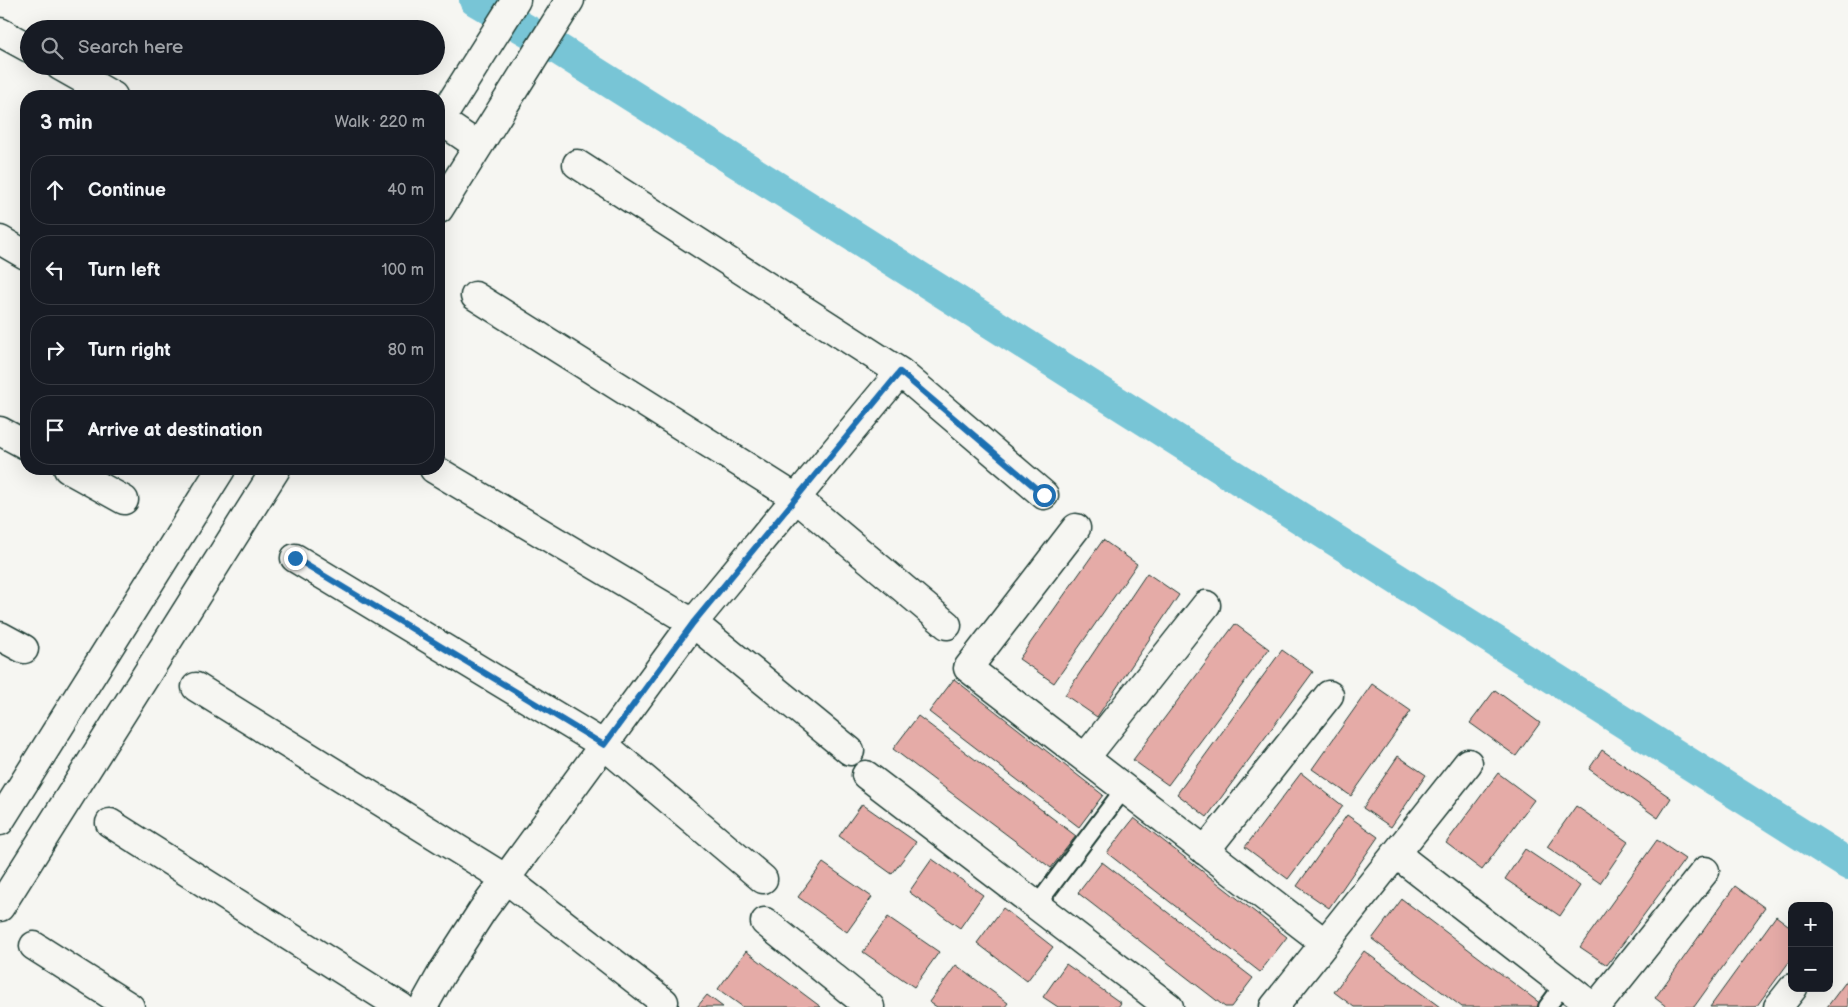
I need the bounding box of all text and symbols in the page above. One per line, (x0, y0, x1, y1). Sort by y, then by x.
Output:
search box (20, 20, 445, 75)
icon: search (38, 34, 66, 62)
text: Search here (78, 36, 183, 59)
text: 3 min (40, 110, 93, 135)
text: Walk · 220 m (335, 113, 425, 132)
icon: ahead (41, 176, 69, 204)
text: Continue (88, 179, 166, 202)
text: 40 m (387, 181, 424, 200)
icon: left (41, 256, 69, 284)
text: Turn left (88, 259, 160, 282)
text: 100 m (381, 261, 424, 280)
icon: right (41, 336, 69, 364)
text: Turn right (88, 339, 171, 362)
text: 80 m (388, 341, 424, 360)
icon: arrive (41, 416, 69, 444)
text: Arrive at destination (88, 419, 263, 442)
route start (1033, 484, 1056, 507)
route end (284, 547, 307, 570)
map controls (1788, 902, 1833, 992)
button: + (1788, 902, 1833, 947)
button: − (1788, 947, 1833, 992)

